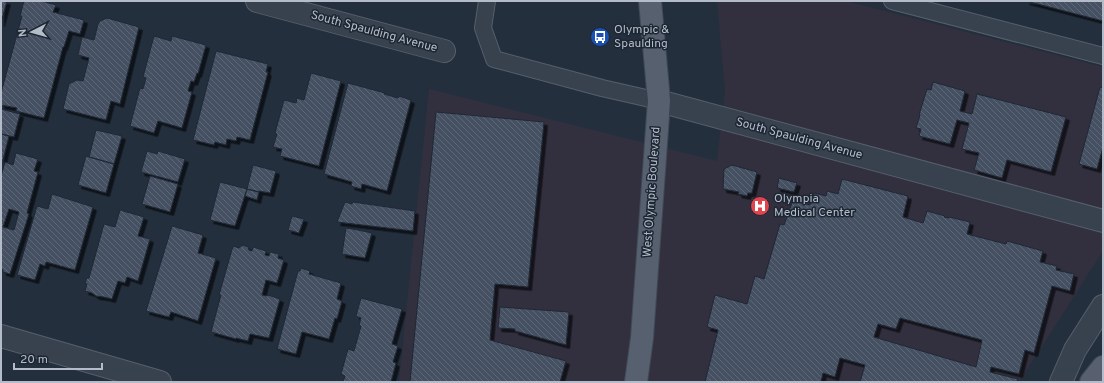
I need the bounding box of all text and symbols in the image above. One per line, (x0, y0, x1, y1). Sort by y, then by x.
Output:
street label: South Spaulding Avenue (309, 7, 439, 57)
north arrow (12, 12, 52, 52)
place label: Olympic & Spaulding (614, 22, 669, 52)
bus stop icon: Olympic & Spaulding (589, 26, 611, 48)
text: N (16, 28, 30, 38)
street label: South Spaulding Avenue (734, 114, 864, 164)
street label: West Olympic Boulevard (639, 126, 665, 258)
place label: Olympia Medical Center (774, 191, 855, 221)
hospital icon: Olympia Medical Center (749, 195, 771, 217)
scale bar (14, 345, 102, 371)
text: 20 m (20, 352, 48, 368)

